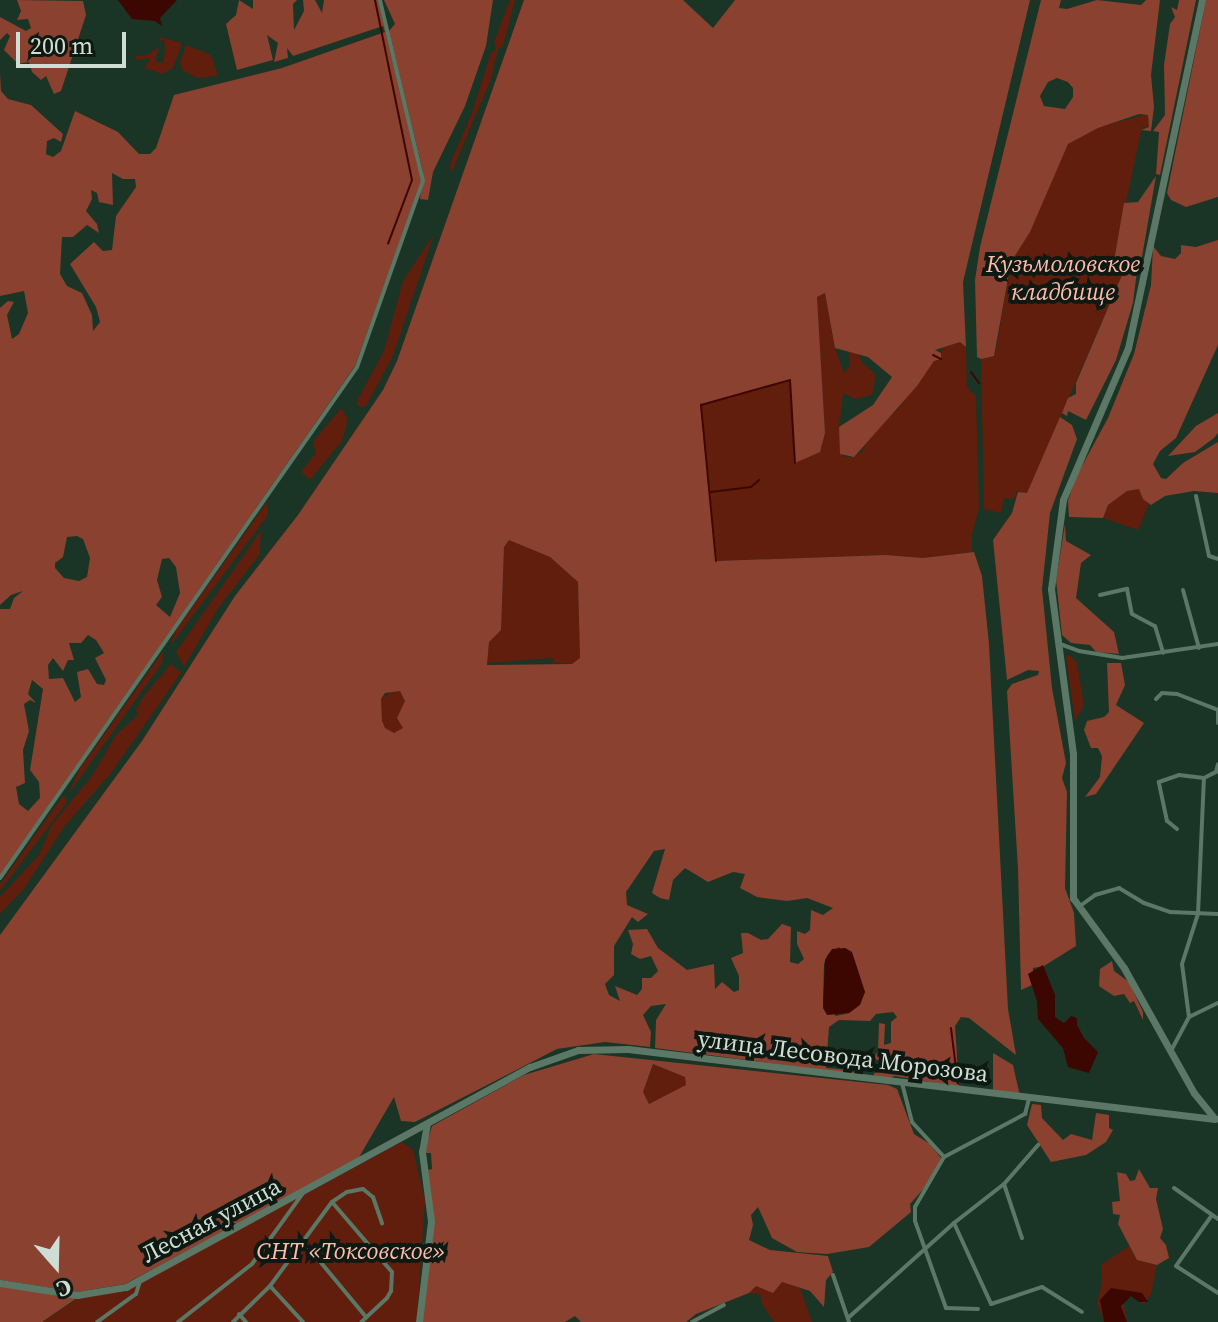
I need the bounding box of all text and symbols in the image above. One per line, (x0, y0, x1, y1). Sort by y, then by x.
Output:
scale bar (20, 16, 130, 66)
text: 200 m (30, 29, 93, 62)
park label: Кузьмоловское кладбище (986, 250, 1140, 306)
street label: улица Лесовода Морозова (696, 1024, 990, 1088)
street label: Лесная улица (137, 1171, 285, 1269)
north arrow (16, 1226, 96, 1306)
park label: СНТ «Токсовское» (256, 1237, 446, 1265)
text: С (53, 1272, 76, 1305)

